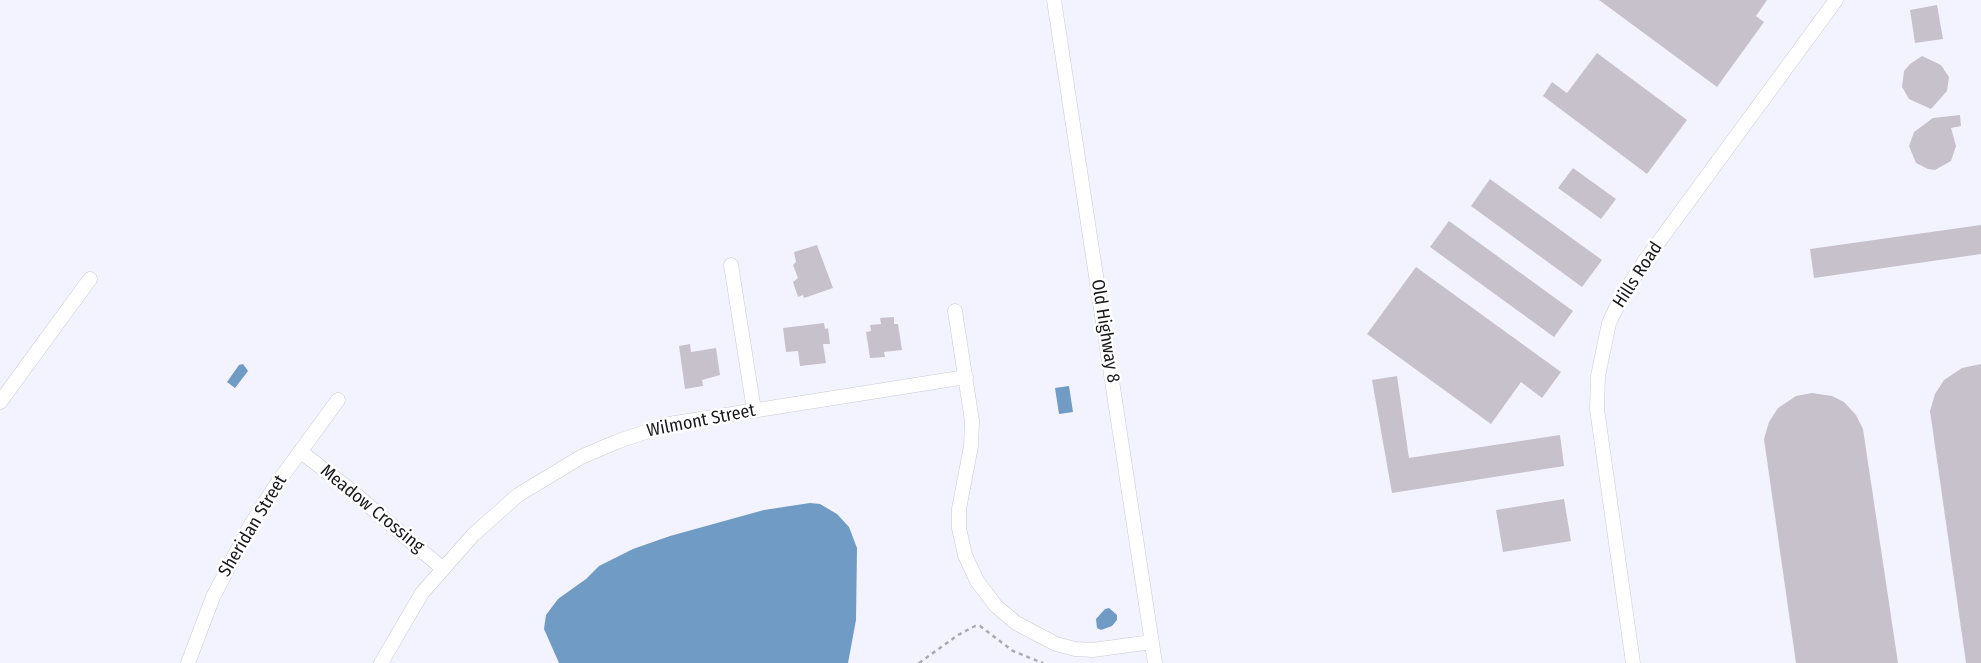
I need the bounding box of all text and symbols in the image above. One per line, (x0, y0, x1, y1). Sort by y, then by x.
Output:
street label: Hills Road (1609, 238, 1667, 312)
street label: Old Highway 8 (1086, 278, 1124, 384)
street label: Wilmont Street (645, 400, 757, 442)
street label: Meadow Crossing (316, 461, 428, 557)
street label: Sheridan Street (214, 471, 292, 581)

